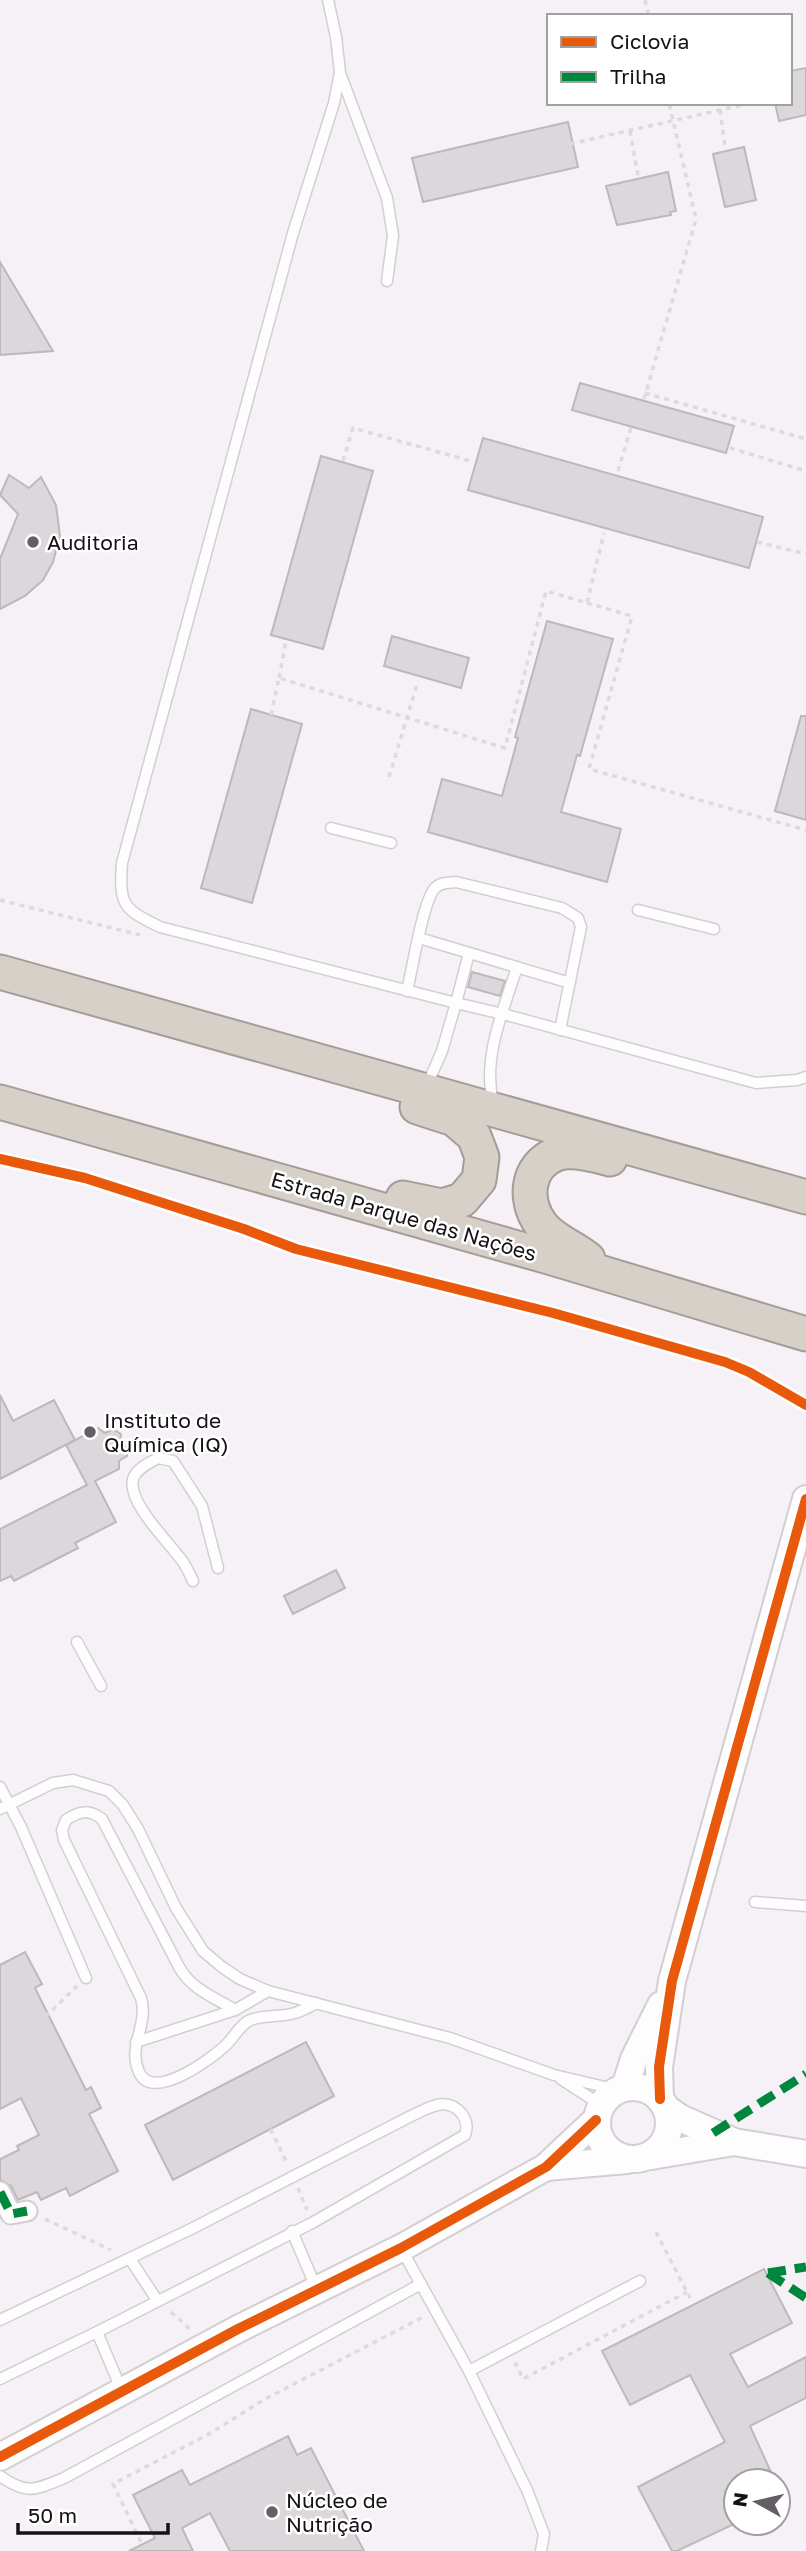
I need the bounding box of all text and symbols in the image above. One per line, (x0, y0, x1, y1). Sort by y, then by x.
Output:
legend (547, 14, 792, 105)
text: Ciclovia (610, 28, 689, 54)
text: Trilha (610, 63, 666, 89)
place label: Auditoria (47, 529, 139, 555)
marker: Auditoria (25, 534, 41, 550)
street label: Estrada Parque das Nações (268, 1166, 540, 1266)
place label: Instituto de Química (IQ) (104, 1407, 229, 1457)
marker: Instituto de Química (IQ) (82, 1424, 98, 1440)
north arrow (722, 2467, 792, 2537)
place label: Núcleo de Nutrição (286, 2487, 388, 2537)
text: N (727, 2491, 752, 2508)
scale bar (18, 2492, 168, 2536)
text: 50 m (28, 2502, 77, 2528)
marker: Núcleo de Nutrição (264, 2504, 280, 2520)

